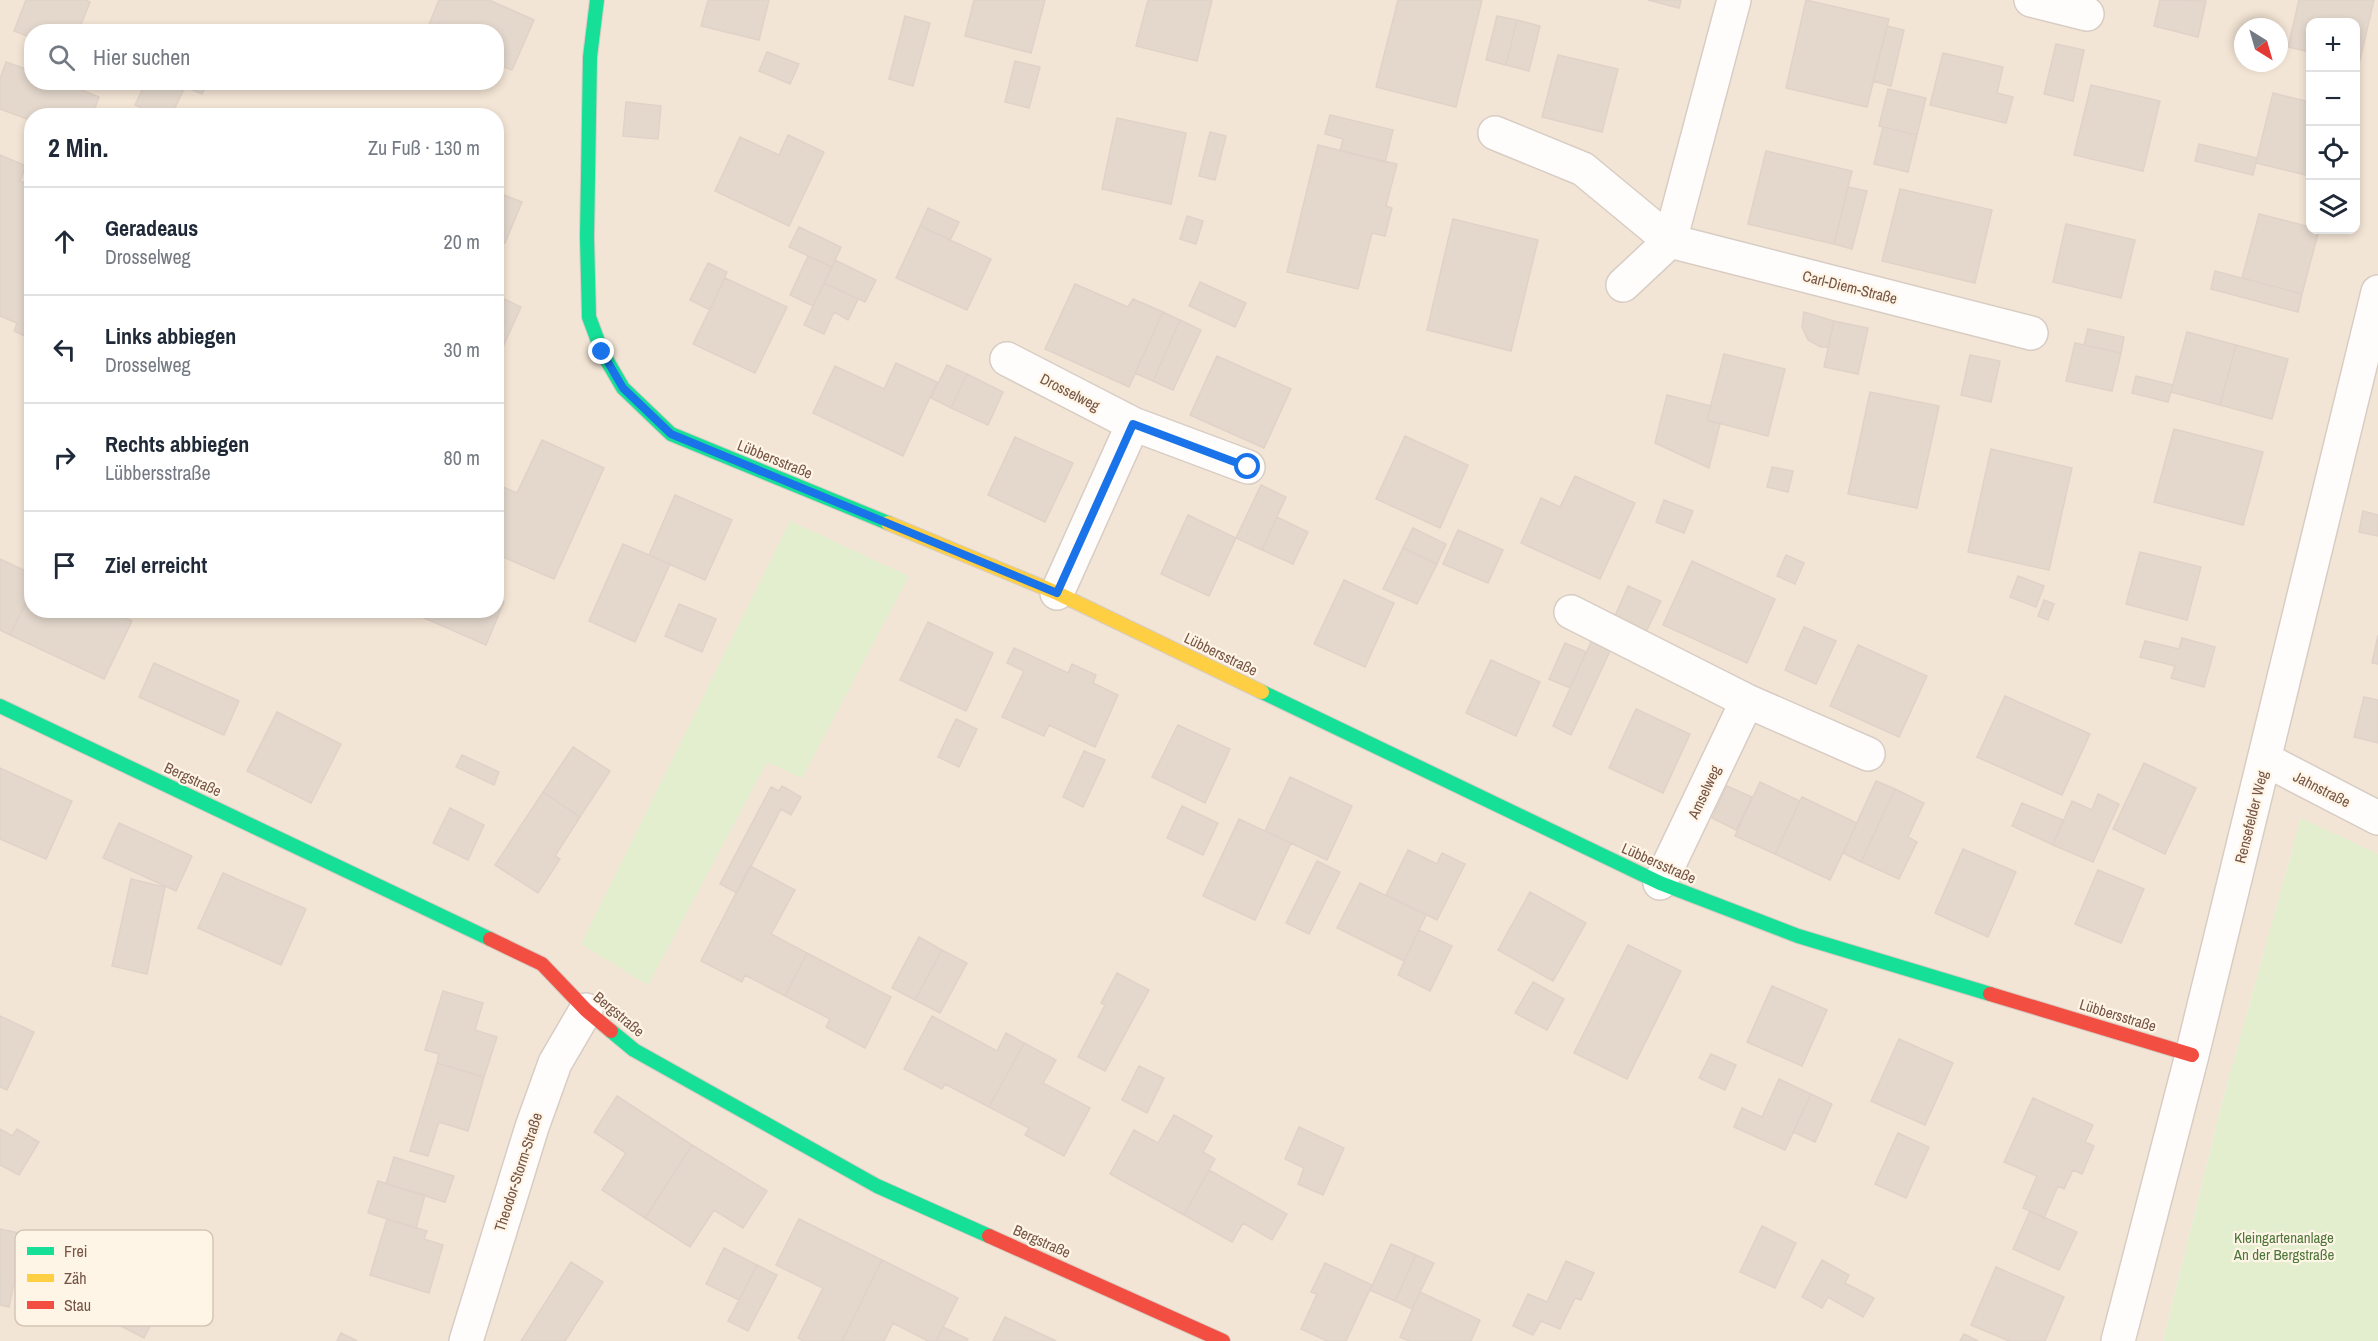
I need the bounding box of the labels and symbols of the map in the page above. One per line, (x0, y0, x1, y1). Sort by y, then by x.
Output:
north arrow (2234, 18, 2288, 72)
street label: Carl-Diem-Straße (1800, 265, 1900, 309)
route end (588, 338, 614, 364)
street label: Drosselweg (1037, 368, 1104, 416)
street label: Lübbersstraße (734, 434, 816, 484)
route start (1234, 453, 1260, 479)
street label: Lübbersstraße (1181, 627, 1261, 681)
street label: Bergstraße (161, 757, 225, 801)
street label: Amselweg (1682, 762, 1726, 823)
street label: Jahnstraße (2290, 766, 2354, 812)
street label: Rensefelder Weg (2229, 768, 2273, 866)
street label: Lübbersstraße (1619, 837, 1700, 889)
street label: Bergstraße (589, 986, 649, 1042)
street label: Lübbersstraße (2077, 993, 2159, 1037)
street label: Theodor-Storm-Straße (489, 1110, 547, 1234)
street label: Bergstraße (1010, 1219, 1074, 1263)
park label: Kleingartenanlage An der Bergstraße (2233, 1227, 2334, 1265)
legend (15, 1230, 213, 1326)
text: Frei (64, 1240, 87, 1262)
text: Zäh (64, 1267, 87, 1289)
text: Stau (64, 1294, 91, 1316)

